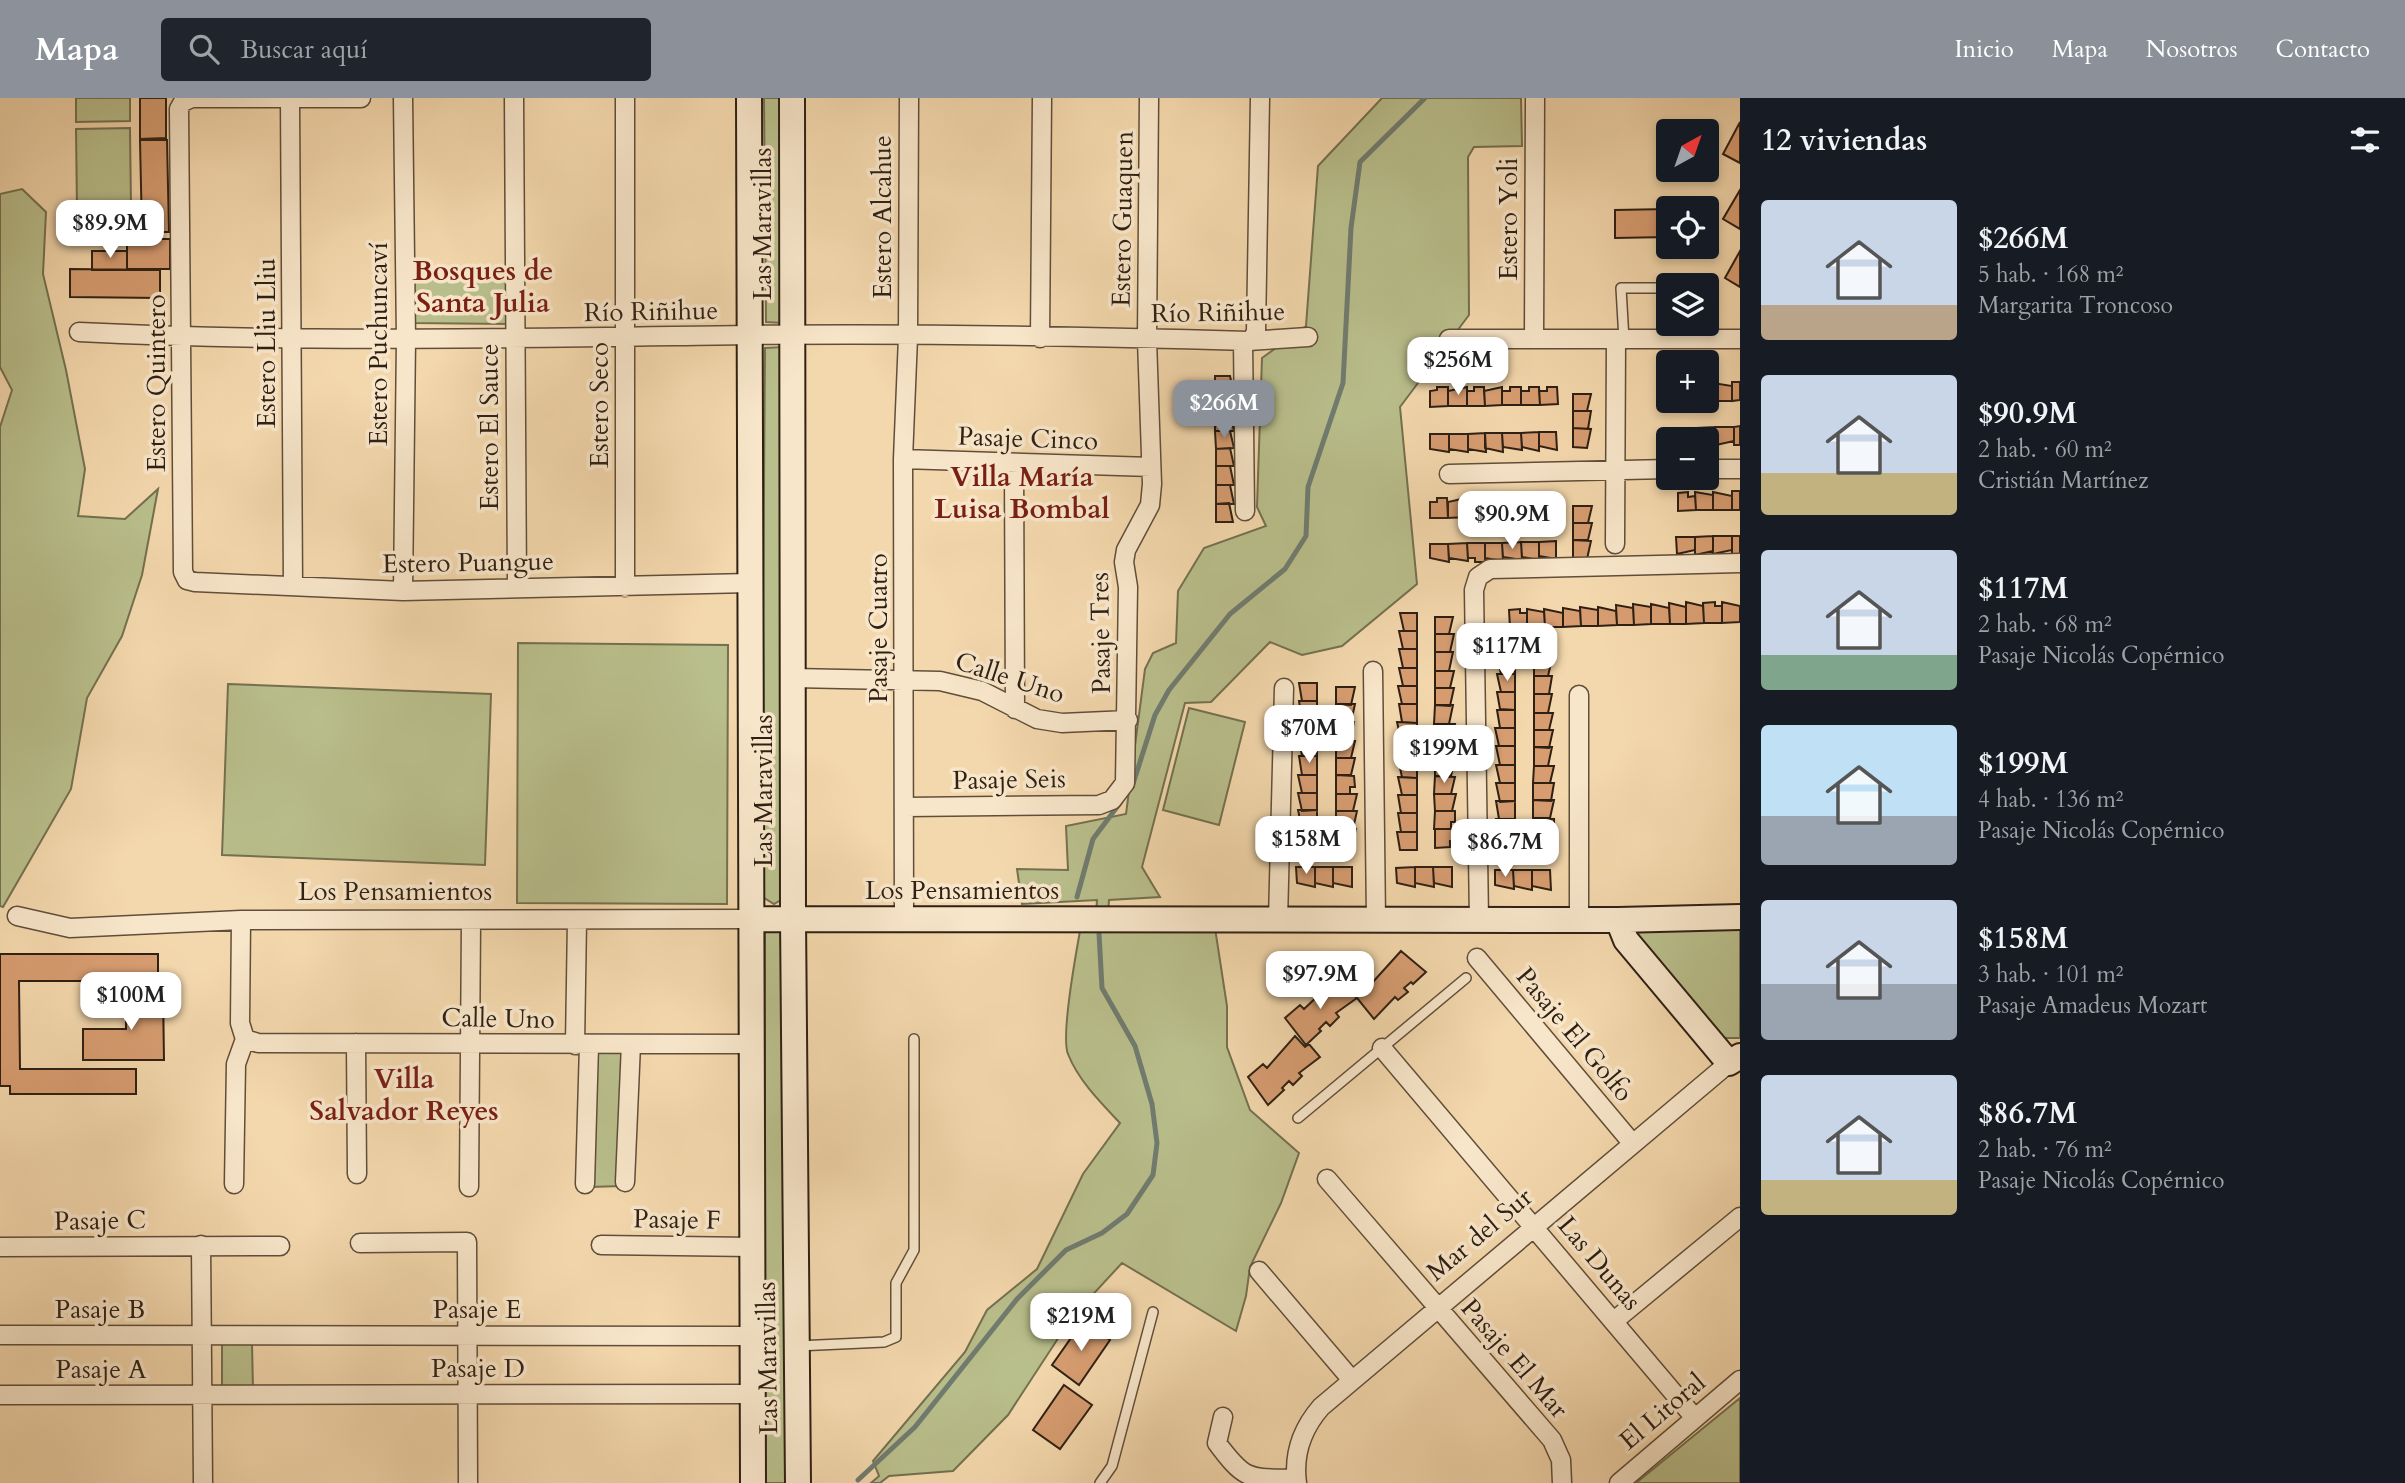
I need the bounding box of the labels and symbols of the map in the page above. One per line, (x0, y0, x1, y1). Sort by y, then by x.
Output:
north arrow (1656, 119, 1718, 182)
street label: Estero Guaquen (1103, 130, 1142, 307)
street label: Estero Alcahue (865, 135, 900, 299)
street label: Las Maravillas (745, 148, 780, 300)
street label: Estero Yoli (1491, 158, 1526, 280)
pin: $89.9M (53, 200, 167, 260)
street label: Estero Puchuncaví (361, 242, 396, 446)
district label: Bosques de Santa Julia (413, 252, 553, 322)
street label: Estero Lliu Lliu (249, 258, 284, 428)
street label: Río Riñihue (584, 293, 718, 330)
street label: Estero Quintero (139, 294, 174, 472)
street label: Río Riñihue (1151, 294, 1285, 331)
pin: $256M (1409, 338, 1507, 397)
street label: Estero Seco (582, 342, 617, 468)
street label: Estero El Sauce (472, 343, 507, 511)
pin: $266M (1175, 380, 1273, 440)
street label: Pasaje Cinco (957, 419, 1099, 458)
district label: Villa María Luisa Bombal (934, 458, 1110, 528)
pin: $90.9M (1455, 491, 1569, 551)
street label: Estero Puangue (382, 544, 554, 581)
street label: Pasaje Cuatro (861, 553, 896, 703)
street label: Pasaje Tres (1082, 572, 1119, 694)
pin: $117M (1458, 624, 1556, 683)
street label: Calle Uno (951, 643, 1069, 712)
pin: $70M (1268, 706, 1350, 765)
street label: Las Maravillas (746, 715, 781, 867)
pin: $199M (1395, 726, 1493, 785)
street label: Pasaje Seis (952, 761, 1066, 798)
pin: $158M (1257, 816, 1355, 876)
pin: $86.7M (1448, 820, 1562, 879)
street label: Los Pensamientos (865, 873, 1059, 908)
street label: Los Pensamientos (298, 874, 492, 909)
pin: $97.9M (1263, 951, 1377, 1011)
street label: Pasaje El Golfo (1508, 960, 1641, 1109)
pin: $100M (82, 972, 180, 1032)
street label: Calle Uno (441, 1000, 555, 1037)
district label: Villa Salvador Reyes (309, 1060, 499, 1130)
street label: Mar del Sur (1419, 1179, 1540, 1289)
street label: Pasaje F (633, 1201, 721, 1238)
street label: Pasaje C (53, 1202, 147, 1239)
street label: Las Dunas (1550, 1209, 1649, 1318)
street label: Las Maravillas (749, 1281, 786, 1435)
street label: Pasaje El Mar (1453, 1291, 1577, 1426)
street label: Pasaje B (55, 1292, 145, 1327)
street label: Pasaje E (433, 1292, 521, 1327)
pin: $219M (1032, 1294, 1130, 1353)
street label: Pasaje D (431, 1351, 525, 1386)
street label: Pasaje A (55, 1352, 147, 1387)
street label: El Litoral (1612, 1365, 1713, 1458)

